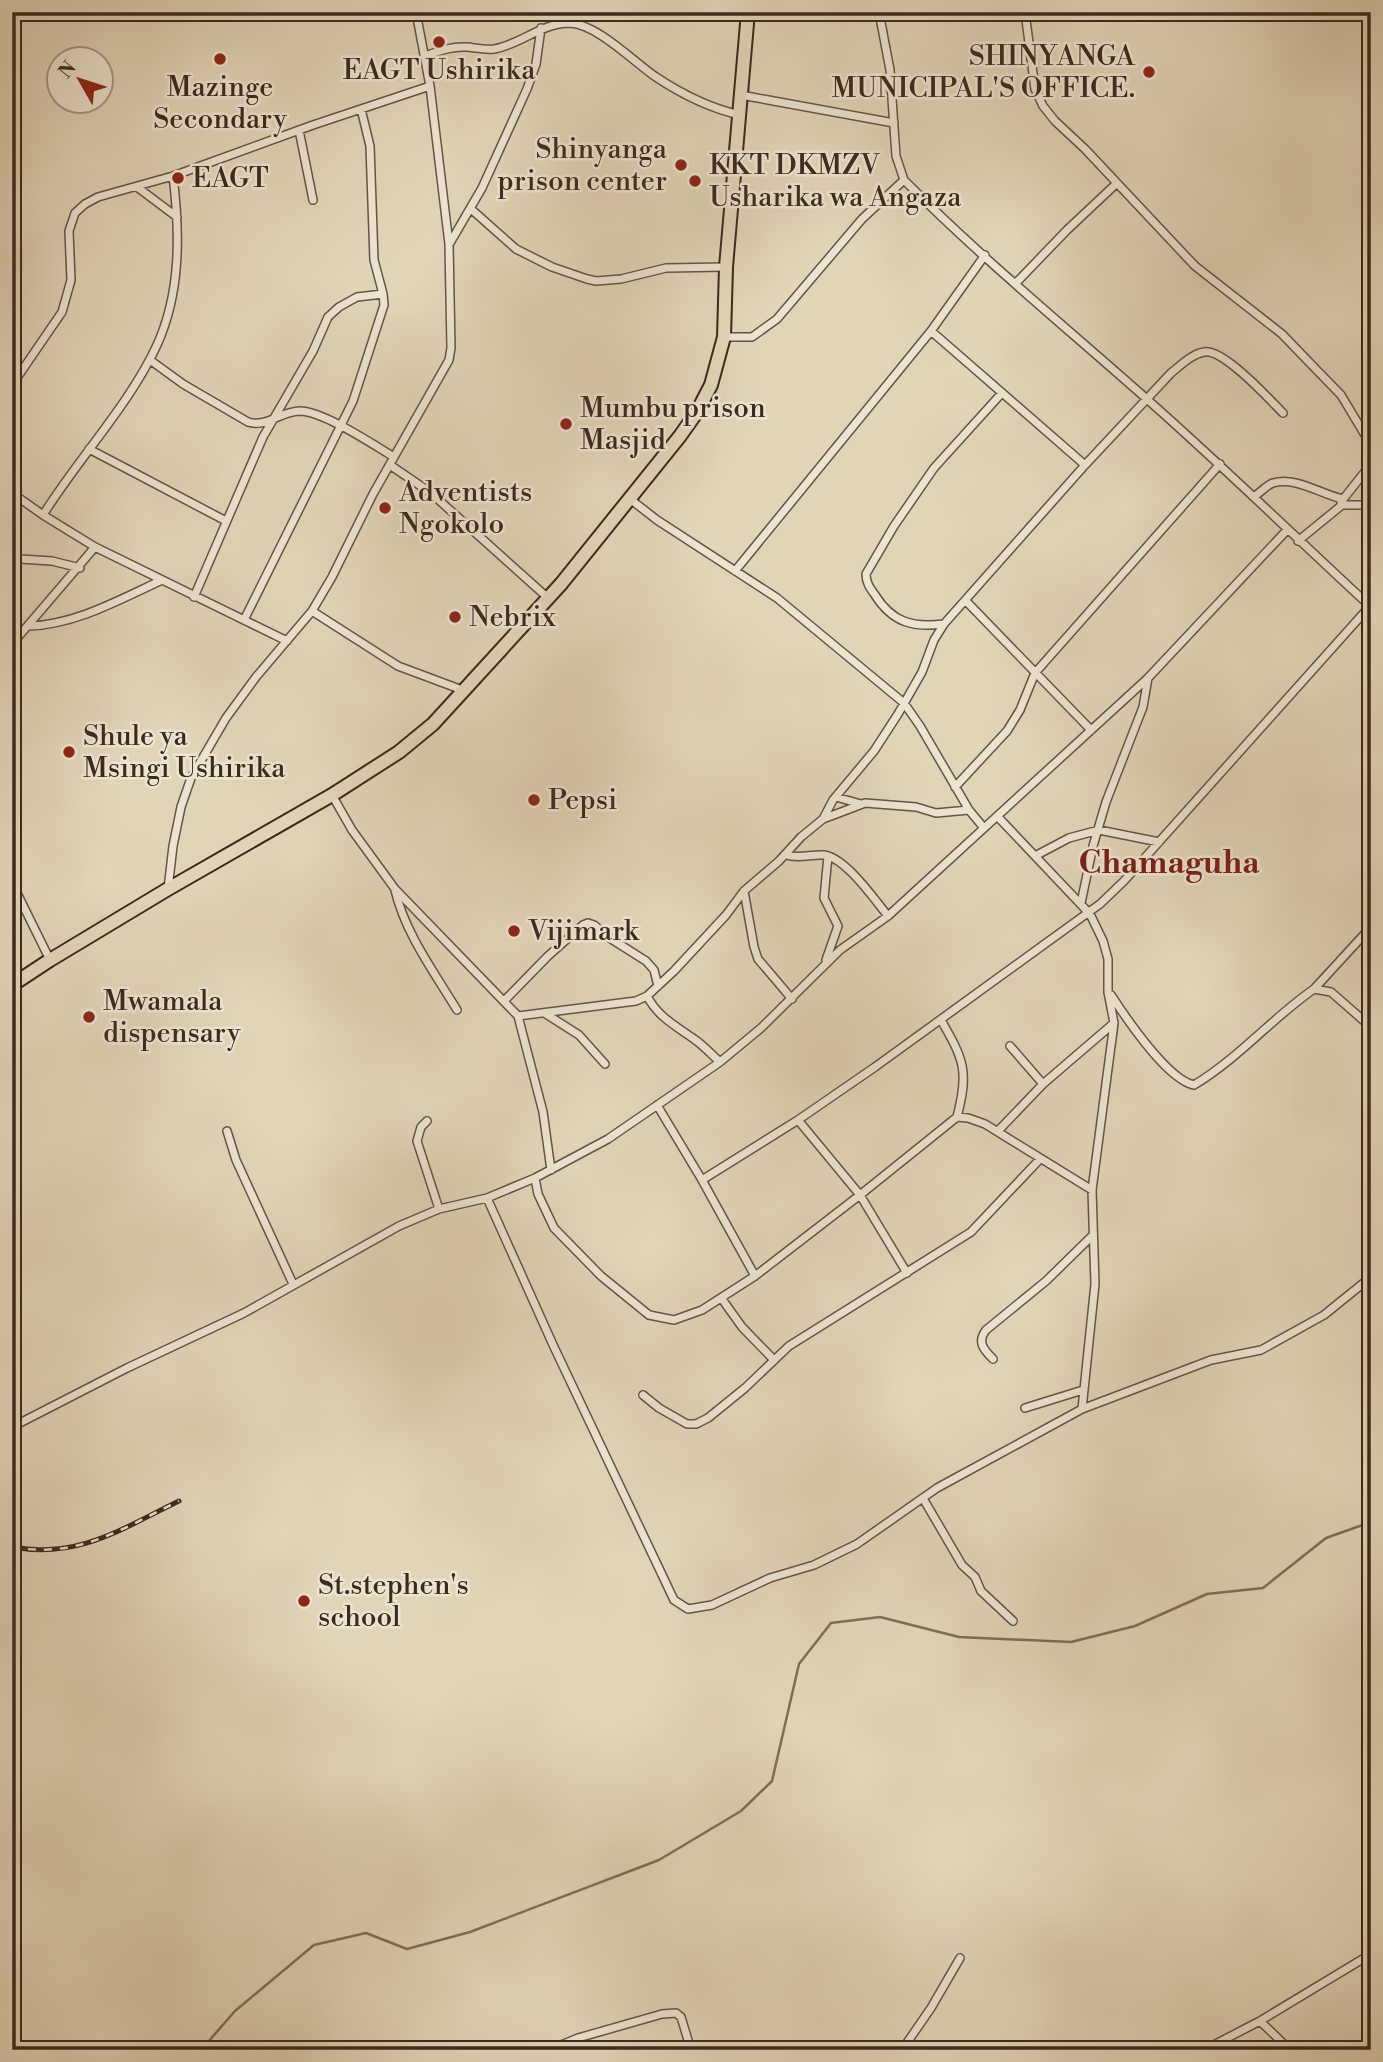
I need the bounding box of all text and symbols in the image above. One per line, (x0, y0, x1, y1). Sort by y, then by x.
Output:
marker: EAGT Ushirika (431, 34, 447, 50)
place label: SHINYANGA MUNICIPAL'S OFFICE. (832, 39, 1136, 106)
north arrow (46, 46, 116, 116)
marker: Mazinge Secondary (212, 51, 228, 67)
place label: EAGT Ushirika (343, 53, 536, 88)
text: N (54, 57, 82, 83)
marker: SHINYANGA MUNICIPAL'S OFFICE. (1141, 64, 1157, 80)
place label: Mazinge Secondary (153, 70, 287, 137)
place label: Shinyanga prison center (498, 132, 668, 199)
place label: KKT DKMZV Usharika wa Angaza (709, 148, 962, 215)
marker: Shinyanga prison center (673, 157, 689, 173)
place label: EAGT (192, 161, 269, 196)
marker: EAGT (170, 170, 186, 186)
marker: KKT DKMZV Usharika wa Angaza (687, 173, 703, 189)
place label: Mumbu prison Masjid (580, 391, 766, 458)
marker: Mumbu prison Masjid (558, 416, 574, 432)
place label: Adventists Ngokolo (398, 475, 532, 542)
marker: Adventists Ngokolo (377, 500, 393, 516)
place label: Nebrix (469, 600, 556, 635)
marker: Nebrix (447, 609, 463, 625)
place label: Shule ya Msingi Ushirika (83, 719, 286, 786)
marker: Shule ya Msingi Ushirika (61, 744, 77, 760)
place label: Pepsi (548, 783, 617, 818)
marker: Pepsi (526, 792, 542, 808)
district label: Chamaguha (1078, 843, 1260, 883)
place label: Vijimark (527, 914, 640, 949)
marker: Vijimark (506, 923, 522, 939)
place label: Mwamala dispensary (103, 984, 241, 1051)
marker: Mwamala dispensary (81, 1009, 97, 1025)
place label: St.stephen's school (318, 1568, 469, 1635)
marker: St.stephen's school (296, 1593, 312, 1609)

